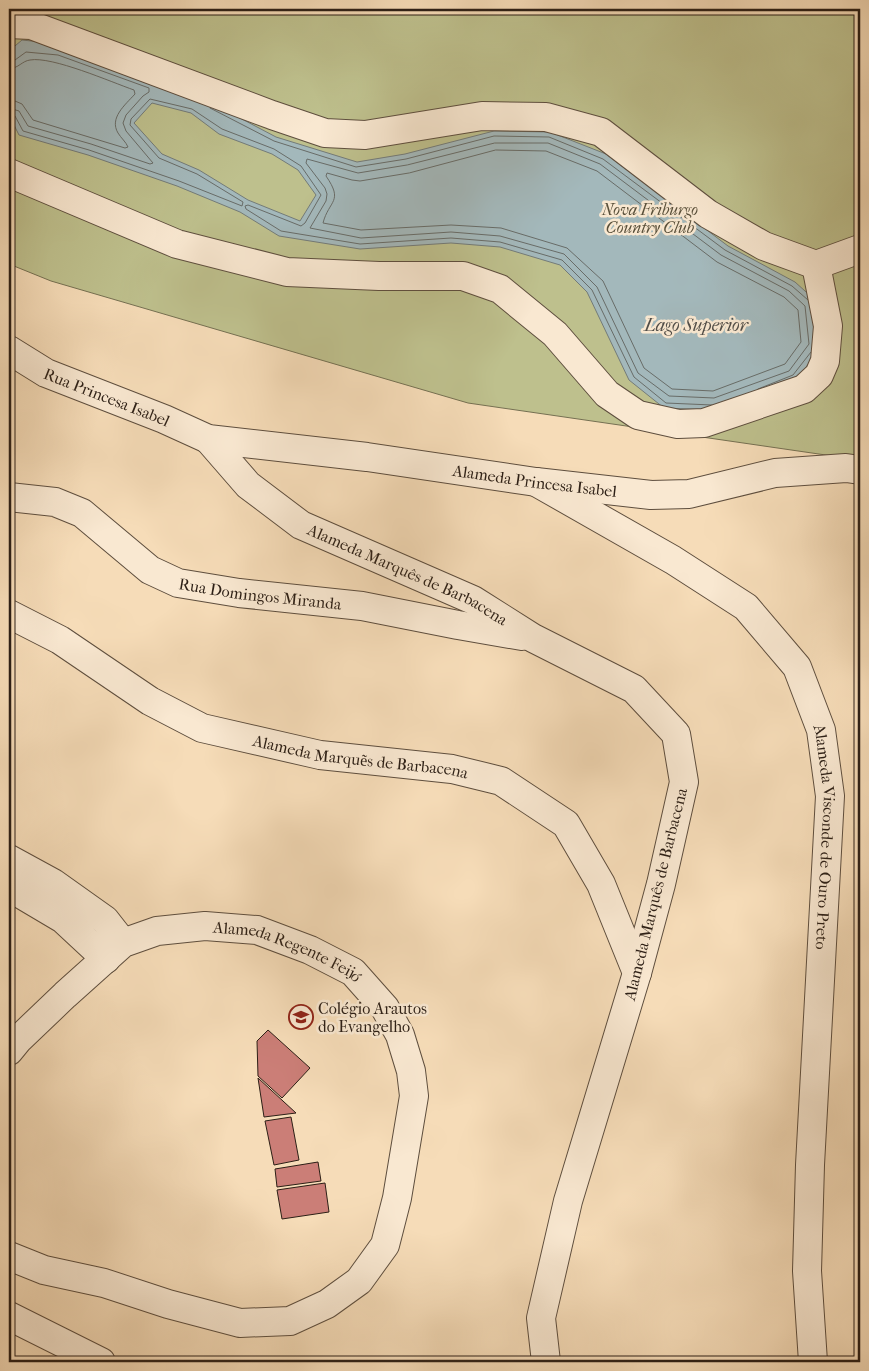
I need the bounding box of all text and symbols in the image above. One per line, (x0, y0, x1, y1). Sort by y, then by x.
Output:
park label: Nova Friburgo Country Club (601, 200, 698, 237)
water label: Lago Superior (642, 315, 750, 336)
street label: Rua Princesa Isabel (41, 364, 173, 431)
street label: Alameda Princesa Isabel (450, 461, 618, 501)
street label: Alameda Marquês de Barbacena (304, 520, 511, 630)
street label: Rua Domingos Miranda (177, 574, 343, 614)
street label: Alameda Visconde de Ouro Preto (809, 720, 839, 950)
street label: Alameda Marquẽs de Barbacena (250, 731, 471, 783)
street label: Alameda Marquês de Barbacena (620, 785, 691, 1003)
street label: Alameda Regente Feijó (212, 918, 366, 986)
place label: Colégio Arautos do Evangelho (318, 999, 427, 1036)
school or university icon: Colégio Arautos do Evangelho (288, 1004, 314, 1030)

